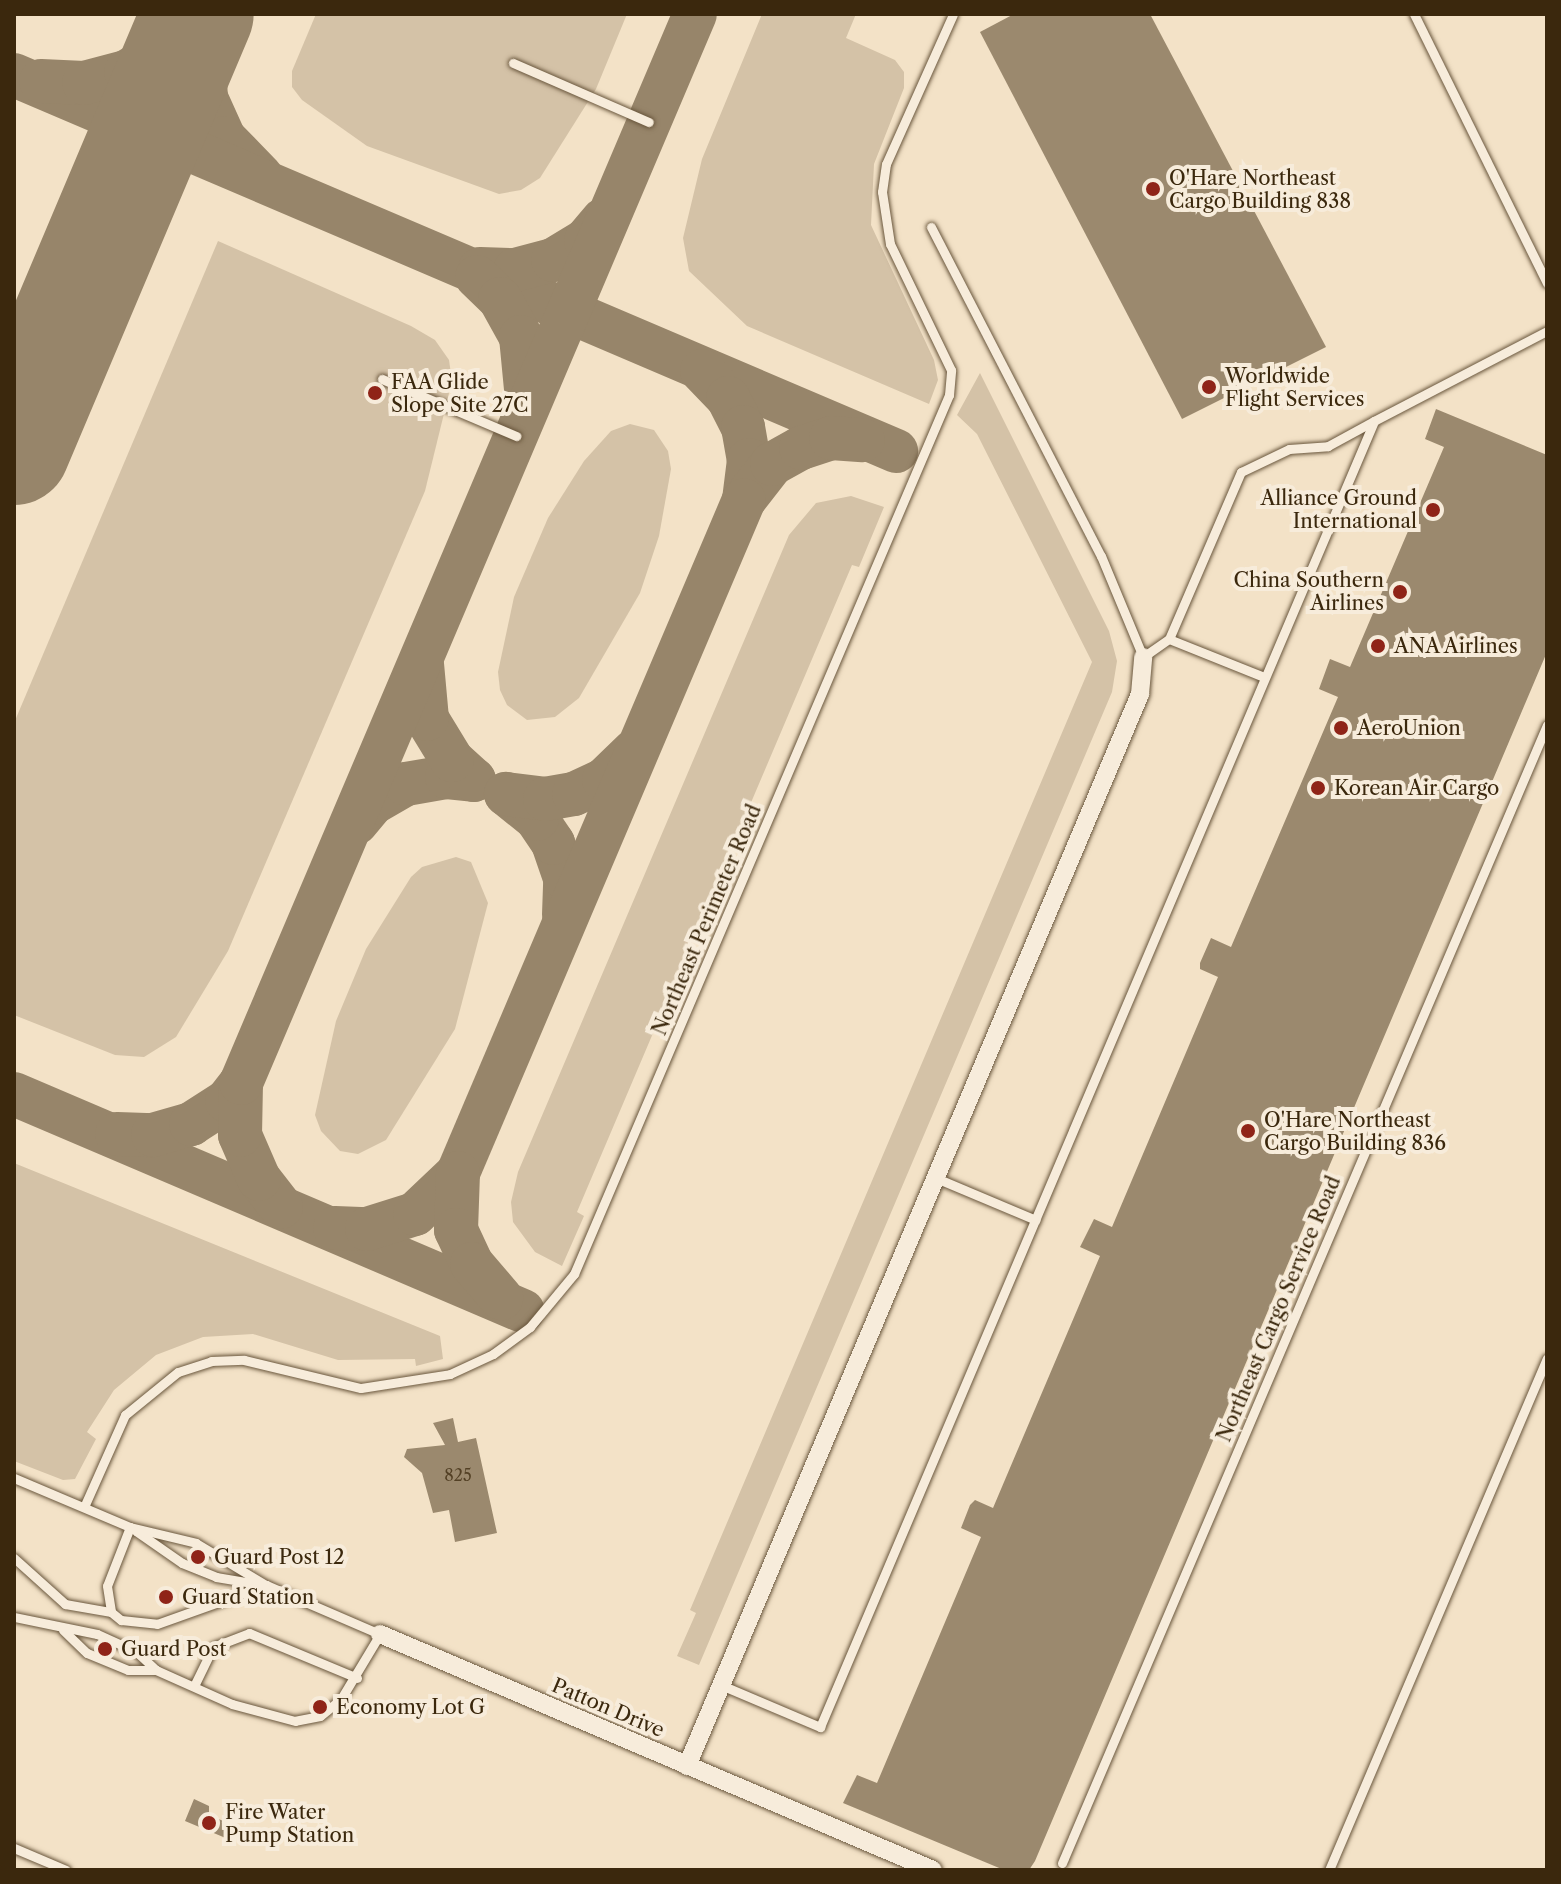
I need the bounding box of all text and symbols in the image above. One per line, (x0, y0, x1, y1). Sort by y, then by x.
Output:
place label: O'Hare Northeast Cargo Building 838 (1169, 166, 1351, 213)
marker: O'Hare Northeast Cargo Building 838 (1144, 180, 1162, 198)
place label: Worldwide Flight Services (1225, 364, 1364, 411)
place label: FAA Glide Slope Site 27C (391, 370, 528, 417)
marker: Worldwide Flight Services (1200, 378, 1218, 396)
marker: FAA Glide Slope Site 27C (366, 384, 384, 402)
place label: Alliance Ground International (1261, 486, 1417, 533)
marker: Alliance Ground International (1424, 501, 1442, 519)
place label: China Southern Airlines (1233, 568, 1384, 615)
marker: China Southern Airlines (1391, 583, 1409, 601)
place label: ANA Airlines (1394, 634, 1519, 658)
marker: ANA Airlines (1369, 637, 1387, 655)
place label: AeroUnion (1357, 716, 1461, 740)
marker: AeroUnion (1332, 719, 1350, 737)
place label: Korean Air Cargo (1334, 776, 1501, 800)
marker: Korean Air Cargo (1309, 779, 1327, 797)
street label: Northeast Perimeter Road (647, 801, 767, 1039)
place label: O'Hare Northeast Cargo Building 836 (1264, 1108, 1446, 1155)
marker: O'Hare Northeast Cargo Building 836 (1239, 1122, 1257, 1140)
street label: Northeast Cargo Service Road (1212, 1173, 1346, 1445)
house number: 825 (444, 1465, 472, 1485)
place label: Guard Post 12 (214, 1545, 345, 1569)
marker: Guard Post 12 (189, 1548, 207, 1566)
place label: Guard Station (182, 1585, 314, 1609)
marker: Guard Station (157, 1588, 175, 1606)
place label: Guard Post (121, 1637, 226, 1661)
marker: Guard Post (96, 1640, 114, 1658)
street label: Patton Drive (548, 1674, 668, 1742)
place label: Economy Lot G (336, 1695, 486, 1719)
marker: Economy Lot G (311, 1698, 329, 1716)
place label: Fire Water Pump Station (225, 1800, 354, 1847)
marker: Fire Water Pump Station (200, 1814, 218, 1832)

